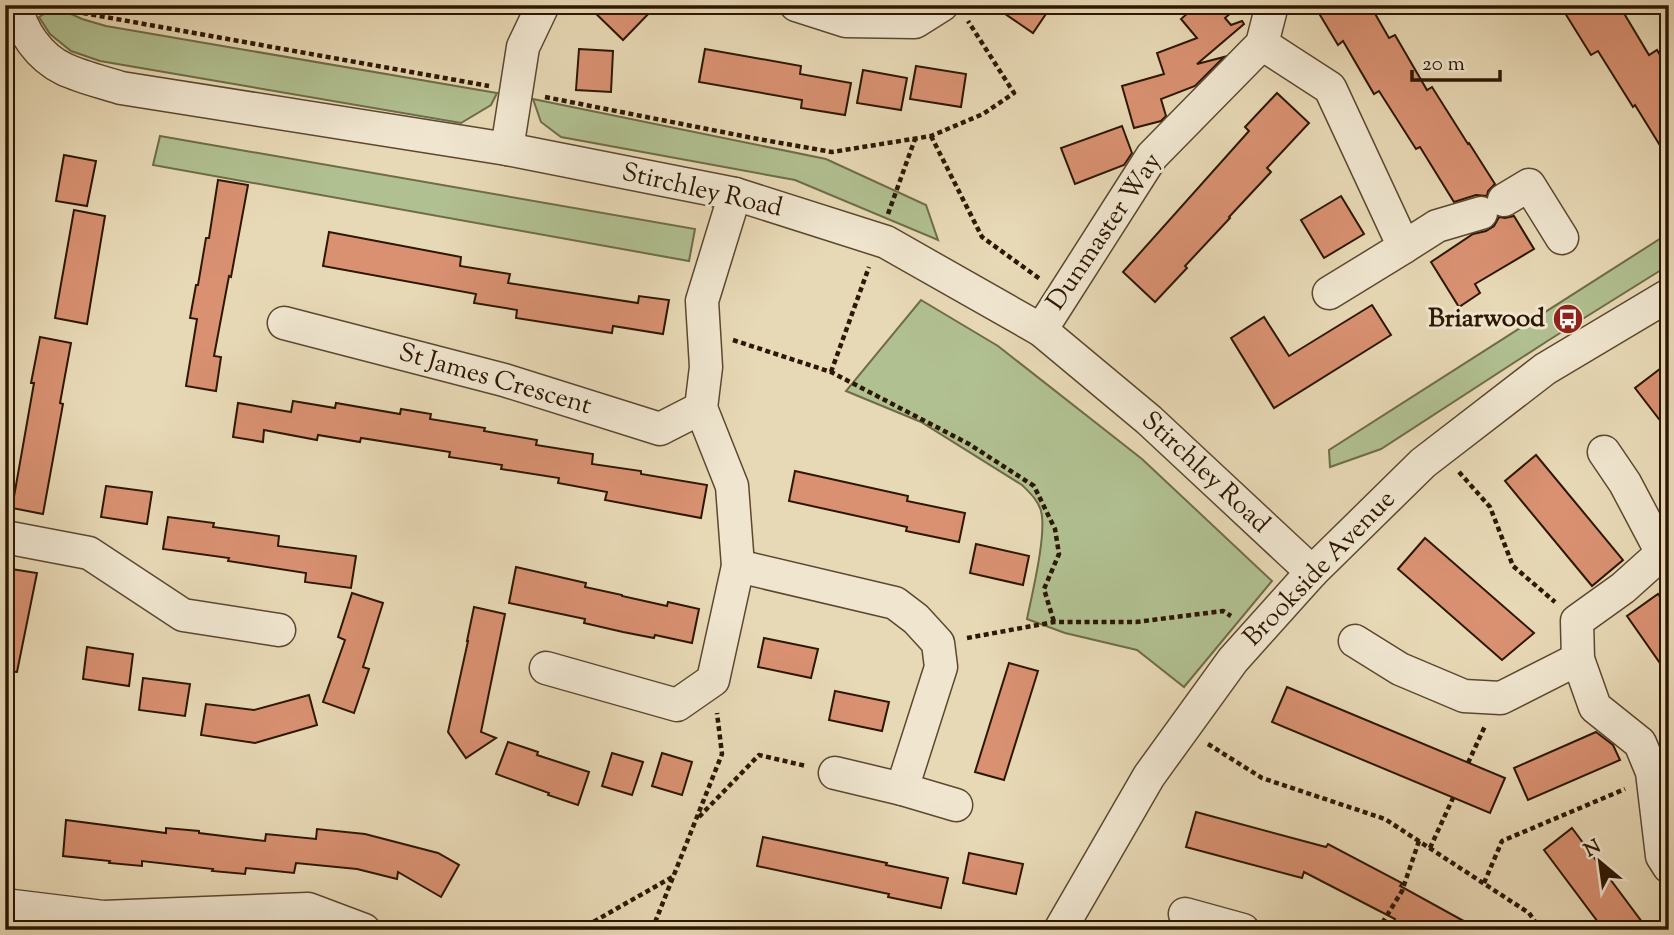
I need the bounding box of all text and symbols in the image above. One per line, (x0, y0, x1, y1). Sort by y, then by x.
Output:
scale bar (1412, 38, 1499, 82)
text: 20 m (1422, 50, 1465, 80)
street label: Dunmaster Way (1039, 146, 1171, 318)
street label: Stirchley Road (618, 155, 786, 228)
place label: Briarwood (1428, 301, 1545, 338)
bus stop icon: Briarwood (1551, 302, 1585, 336)
street label: St James Crescent (394, 335, 596, 425)
street label: Stirchley Road (1132, 404, 1278, 543)
street label: Brookside Avenue (1235, 482, 1405, 656)
north arrow (1566, 827, 1636, 897)
text: N (1580, 834, 1606, 865)

